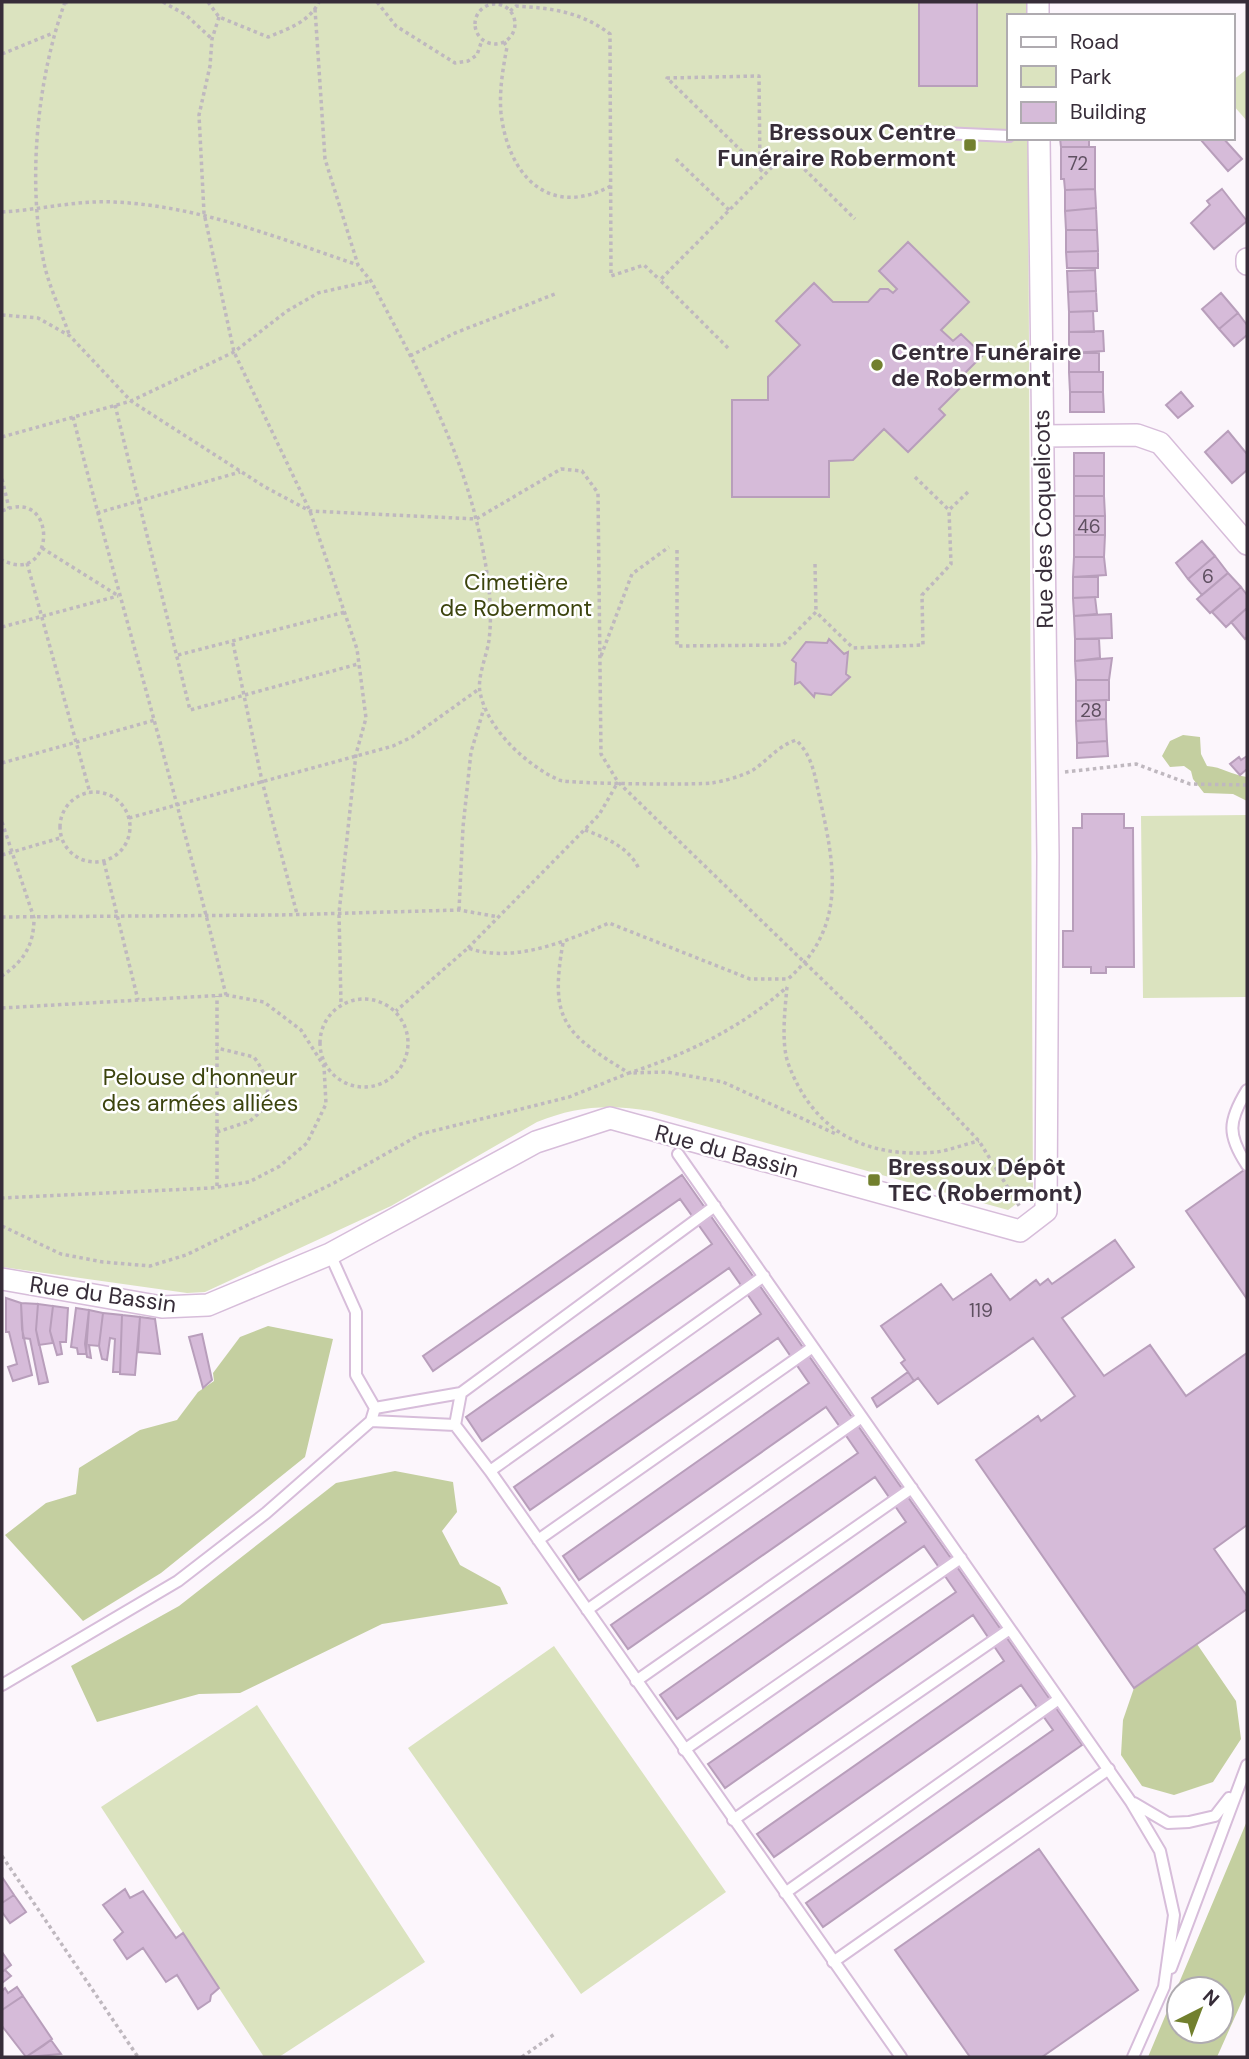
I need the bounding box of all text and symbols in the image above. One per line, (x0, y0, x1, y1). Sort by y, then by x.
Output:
legend (1007, 14, 1235, 140)
text: Road (1070, 28, 1119, 56)
text: Park (1070, 63, 1112, 91)
text: Building (1070, 98, 1147, 126)
place label: Bressoux Centre Funéraire Robermont (717, 117, 956, 173)
marker: Bressoux Centre Funéraire Robermont (962, 137, 978, 153)
house number: 72 (1068, 151, 1088, 176)
place label: Centre Funéraire de Robermont (891, 337, 1082, 393)
marker: Centre Funéraire de Robermont (869, 357, 885, 373)
street label: Rue des Coquelicots (1026, 409, 1060, 629)
house number: 46 (1077, 514, 1101, 539)
house number: 6 (1202, 564, 1214, 589)
park label: Cimetière de Robermont (440, 567, 592, 623)
house number: 28 (1080, 698, 1102, 723)
park label: Pelouse d'honneur des armées alliées (102, 1062, 298, 1118)
street label: Rue du Bassin (652, 1117, 802, 1185)
place label: Bressoux Dépôt TEC (Robermont) (888, 1152, 1082, 1208)
marker: Bressoux Dépôt TEC (Robermont) (866, 1172, 882, 1188)
street label: Rue du Bassin (28, 1269, 178, 1319)
house number: 119 (969, 1298, 993, 1323)
north arrow (1165, 1975, 1235, 2045)
text: N (1198, 1984, 1225, 2012)

